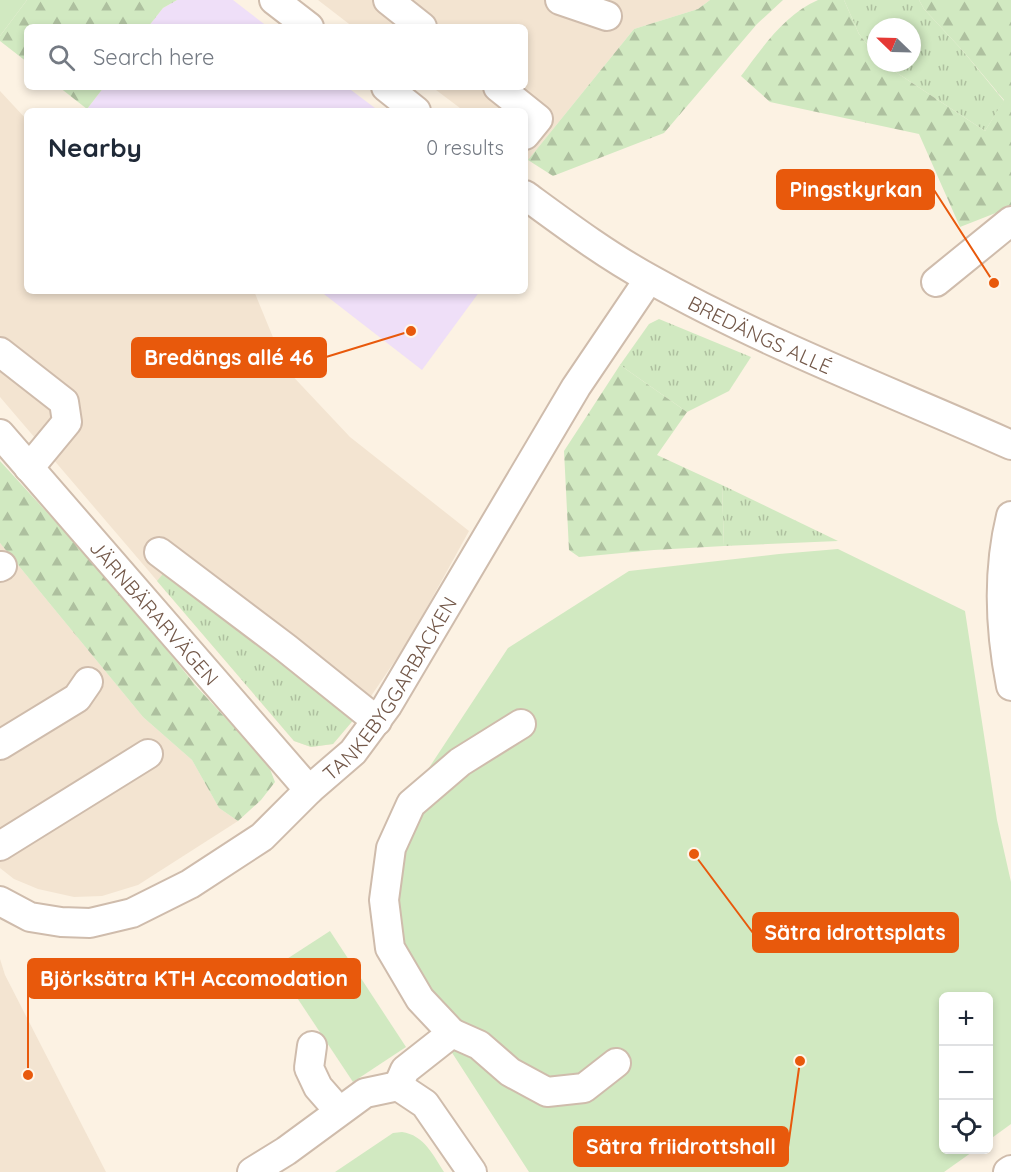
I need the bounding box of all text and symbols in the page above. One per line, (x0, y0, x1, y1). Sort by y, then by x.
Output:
north arrow (867, 18, 921, 72)
search box (24, 24, 528, 90)
icon: search (45, 41, 78, 74)
text: Search here (93, 43, 214, 71)
text: Nearby (48, 131, 142, 164)
text: 0 results (426, 135, 504, 160)
callout: Pingstkyrkan (777, 170, 934, 209)
text: Pingstkyrkan (790, 176, 923, 202)
street label: BREDÄNGS ALLÉ (684, 290, 836, 379)
callout: Bredängs allé 46 (132, 338, 326, 377)
text: Bredängs allé 46 (144, 344, 314, 370)
street label: JÄRNBÄRARVÄGEN (85, 535, 224, 690)
street label: TANKEBYGGARBACKEN (317, 592, 462, 785)
callout: Sätra idrottsplats (753, 913, 958, 952)
text: Sätra idrottsplats (764, 919, 946, 945)
callout: Björksätra KTH Accomodation (28, 959, 360, 998)
text: Björksätra KTH Accomodation (40, 965, 348, 991)
map controls (939, 992, 993, 1154)
button: + (939, 992, 993, 1046)
button: − (939, 1046, 993, 1100)
button: locate (939, 1100, 993, 1154)
callout: Sätra friidrottshall (574, 1127, 788, 1166)
text: Sätra friidrottshall (586, 1133, 776, 1159)

